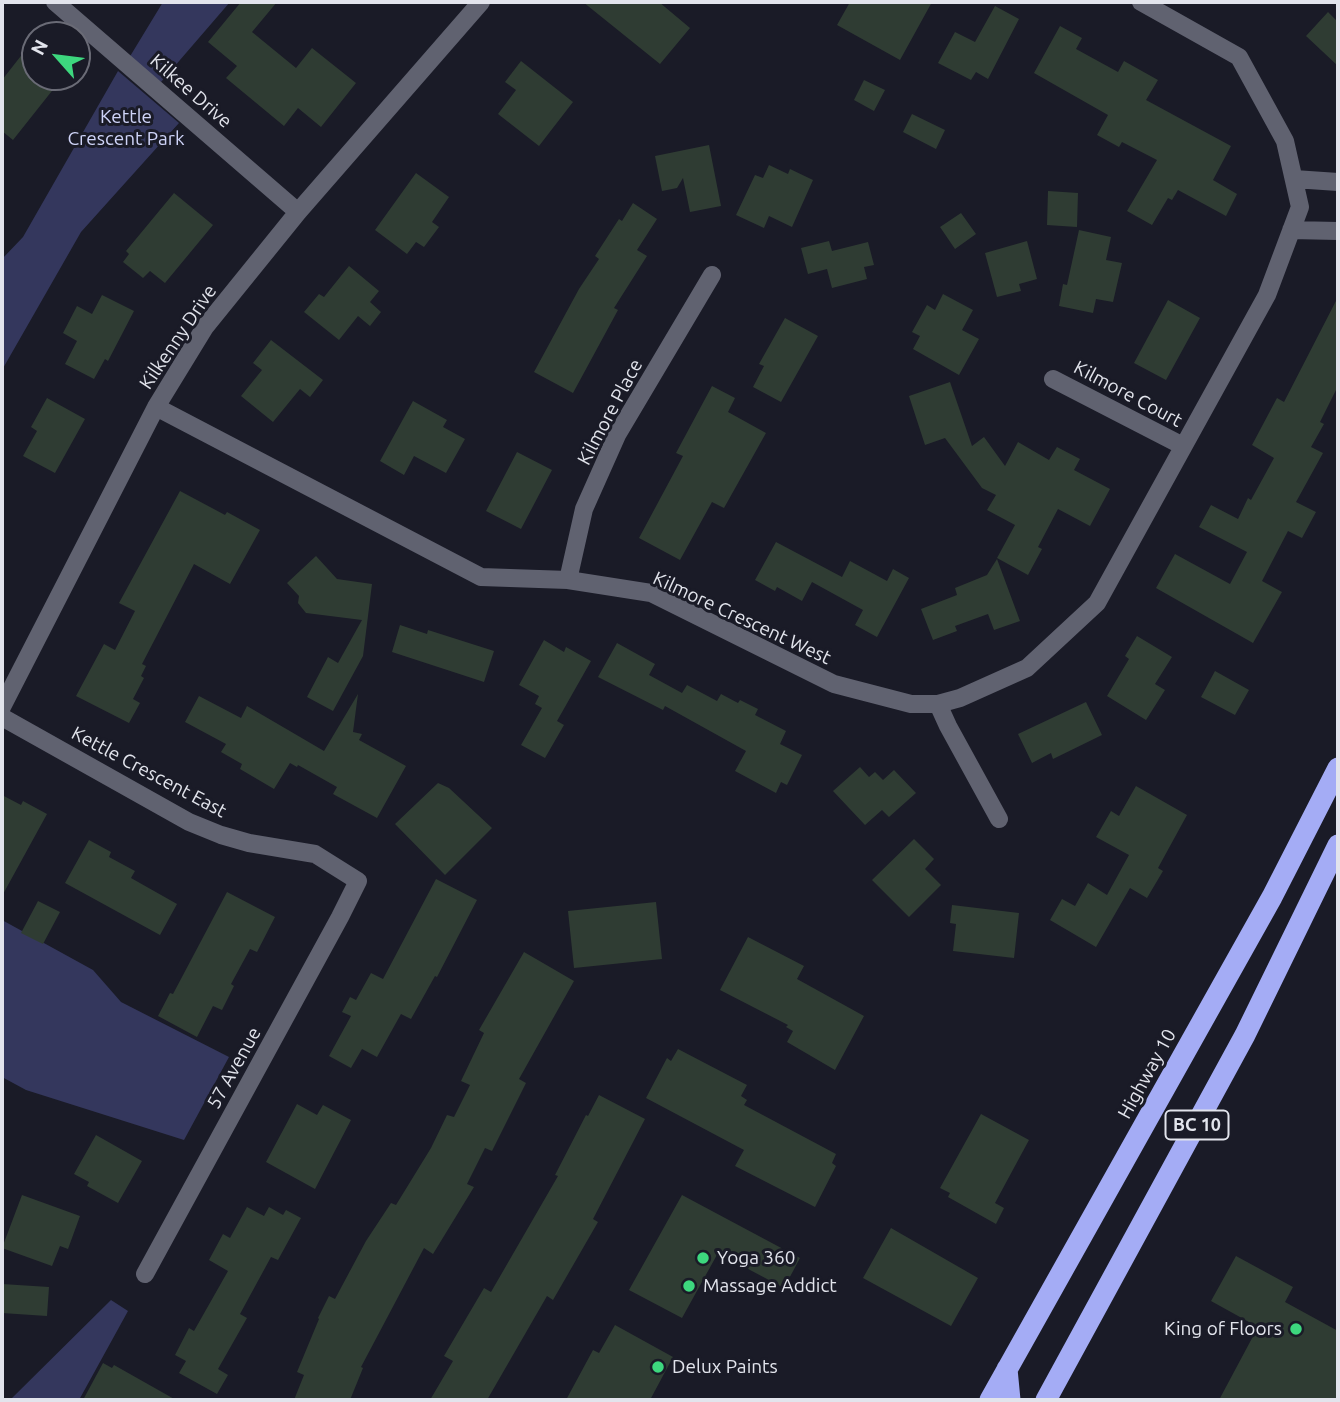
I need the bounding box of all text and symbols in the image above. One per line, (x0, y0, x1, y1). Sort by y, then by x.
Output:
north arrow (21, 21, 91, 91)
text: N (26, 36, 52, 59)
street label: Kilkee Drive (145, 49, 237, 133)
park label: Kettle Crescent Park (67, 106, 185, 150)
street label: Kilkenny Drive (135, 280, 221, 394)
street label: Kilmore Place (573, 355, 647, 469)
street label: Kilmore Court (1070, 356, 1186, 432)
street label: Kilmore Crescent West (649, 567, 835, 669)
street label: Kettle Crescent East (68, 722, 230, 822)
street label: 57 Avenue (202, 1023, 266, 1113)
street label: Highway 10 (1113, 1025, 1181, 1123)
road number: BC 10 (1166, 1110, 1228, 1140)
place label: Yoga 360 (717, 1247, 795, 1269)
marker: Yoga 360 (695, 1250, 711, 1266)
place label: Massage Addict (703, 1275, 837, 1297)
marker: Massage Addict (681, 1278, 697, 1294)
place label: King of Floors (1164, 1318, 1282, 1340)
marker: King of Floors (1288, 1321, 1304, 1337)
place label: Delux Paints (672, 1356, 778, 1378)
marker: Delux Paints (650, 1359, 666, 1375)

